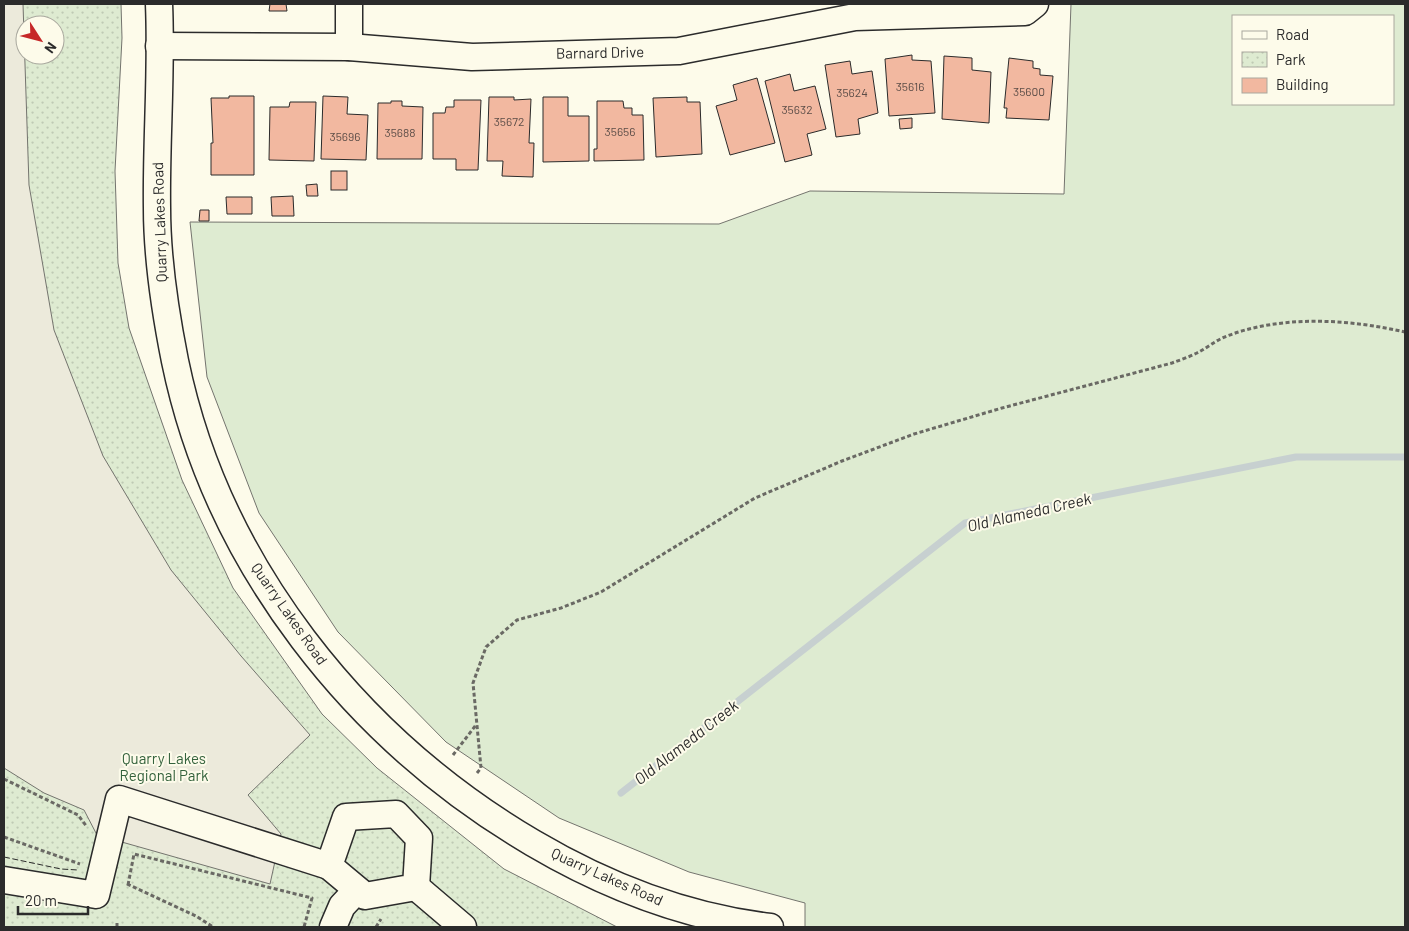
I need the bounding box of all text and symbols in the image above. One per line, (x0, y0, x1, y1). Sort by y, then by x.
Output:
north arrow (15, 15, 65, 65)
legend (1232, 15, 1394, 105)
text: Road (1276, 25, 1309, 43)
text: N (41, 39, 61, 57)
street label: Barnard Drive (556, 42, 644, 62)
text: Park (1276, 50, 1306, 68)
text: Building (1276, 75, 1329, 93)
house number: 35616 (896, 79, 924, 93)
house number: 35600 (1013, 84, 1045, 98)
house number: 35624 (836, 85, 868, 99)
house number: 35632 (781, 102, 813, 116)
house number: 35672 (494, 114, 524, 128)
house number: 35656 (605, 124, 635, 138)
house number: 35688 (384, 125, 416, 139)
house number: 35696 (330, 129, 360, 143)
street label: Quarry Lakes Road (148, 162, 170, 282)
water label: Old Alameda Creek (965, 488, 1093, 535)
street label: Quarry Lakes Road (248, 559, 332, 668)
water label: Old Alameda Creek (630, 695, 742, 788)
park label: Quarry Lakes Regional Park (120, 749, 209, 784)
street label: Quarry Lakes Road (549, 843, 666, 909)
scale bar (18, 884, 88, 916)
text: 20 m (25, 891, 57, 909)

